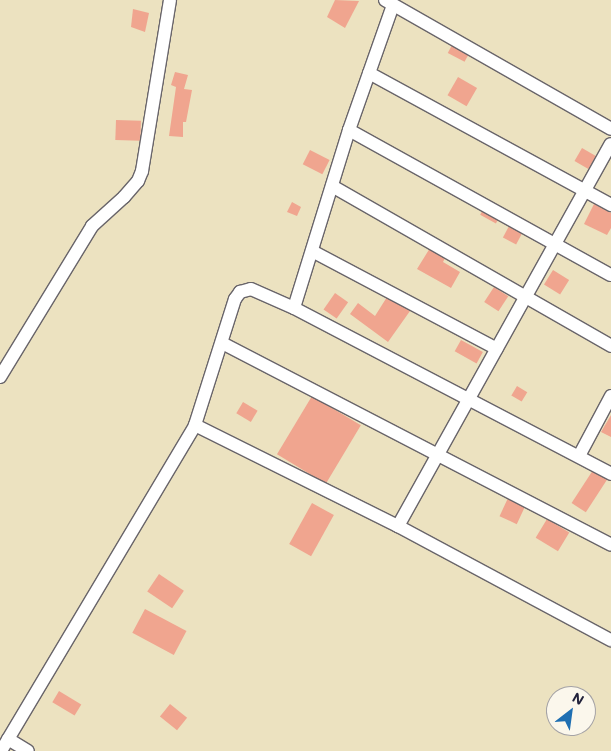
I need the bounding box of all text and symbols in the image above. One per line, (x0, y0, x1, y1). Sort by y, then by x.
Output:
north arrow (546, 686, 596, 736)
text: N (569, 688, 588, 709)

